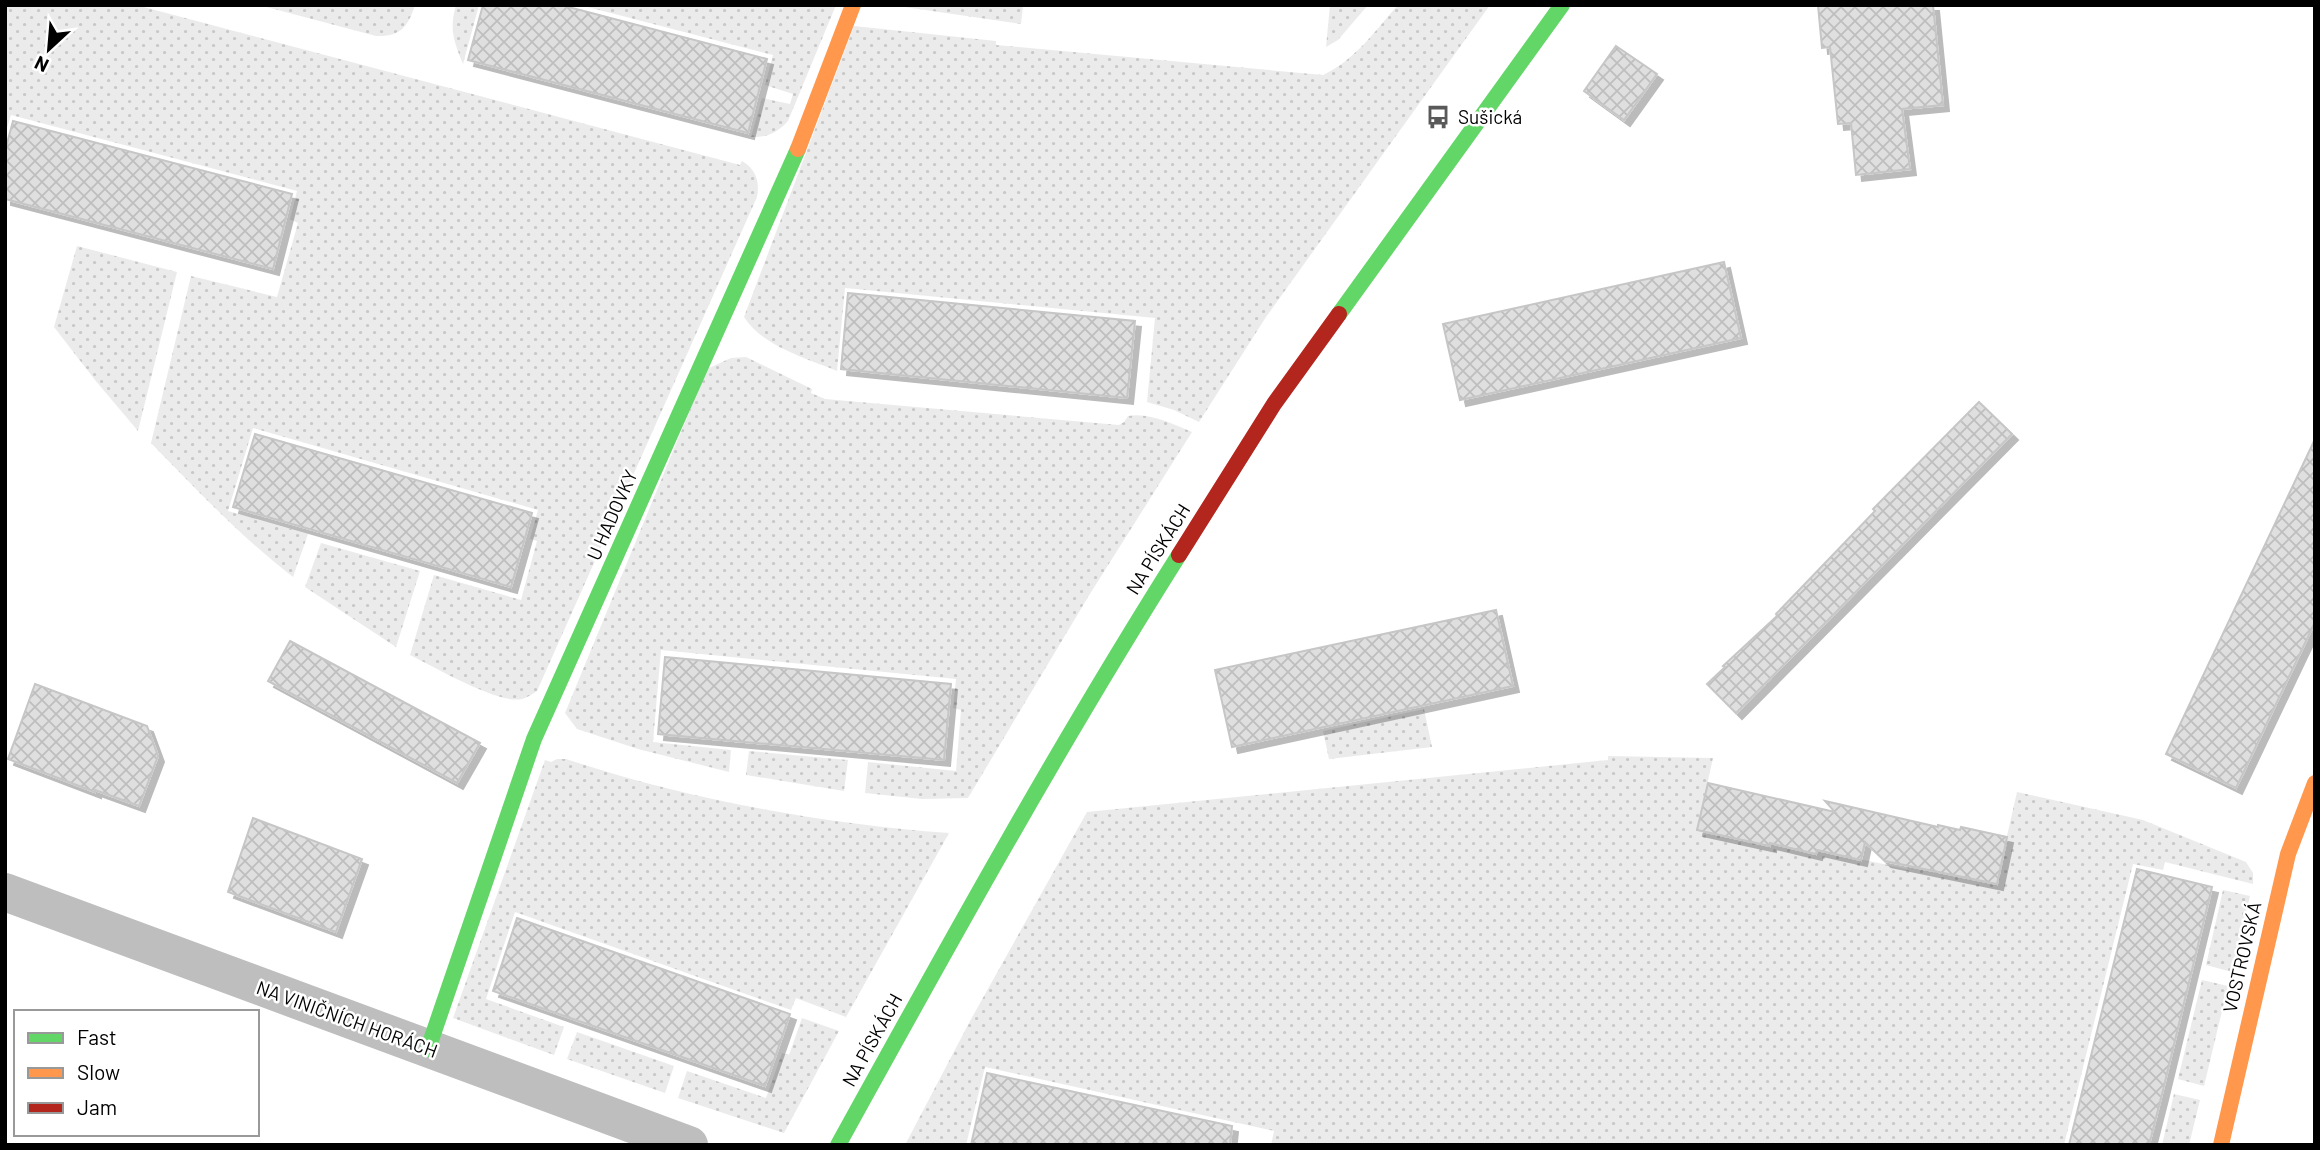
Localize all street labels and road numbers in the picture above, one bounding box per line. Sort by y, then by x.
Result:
street label: U HADOVKY [581,466,642,564]
street label: NA PÍSKÁCH [1121,499,1195,598]
street label: VOSTROVSKÁ [2218,899,2265,1015]
street label: NA VINIČNÍCH HORÁCH [254,975,441,1062]
street label: NA PÍSKÁCH [837,989,907,1090]

